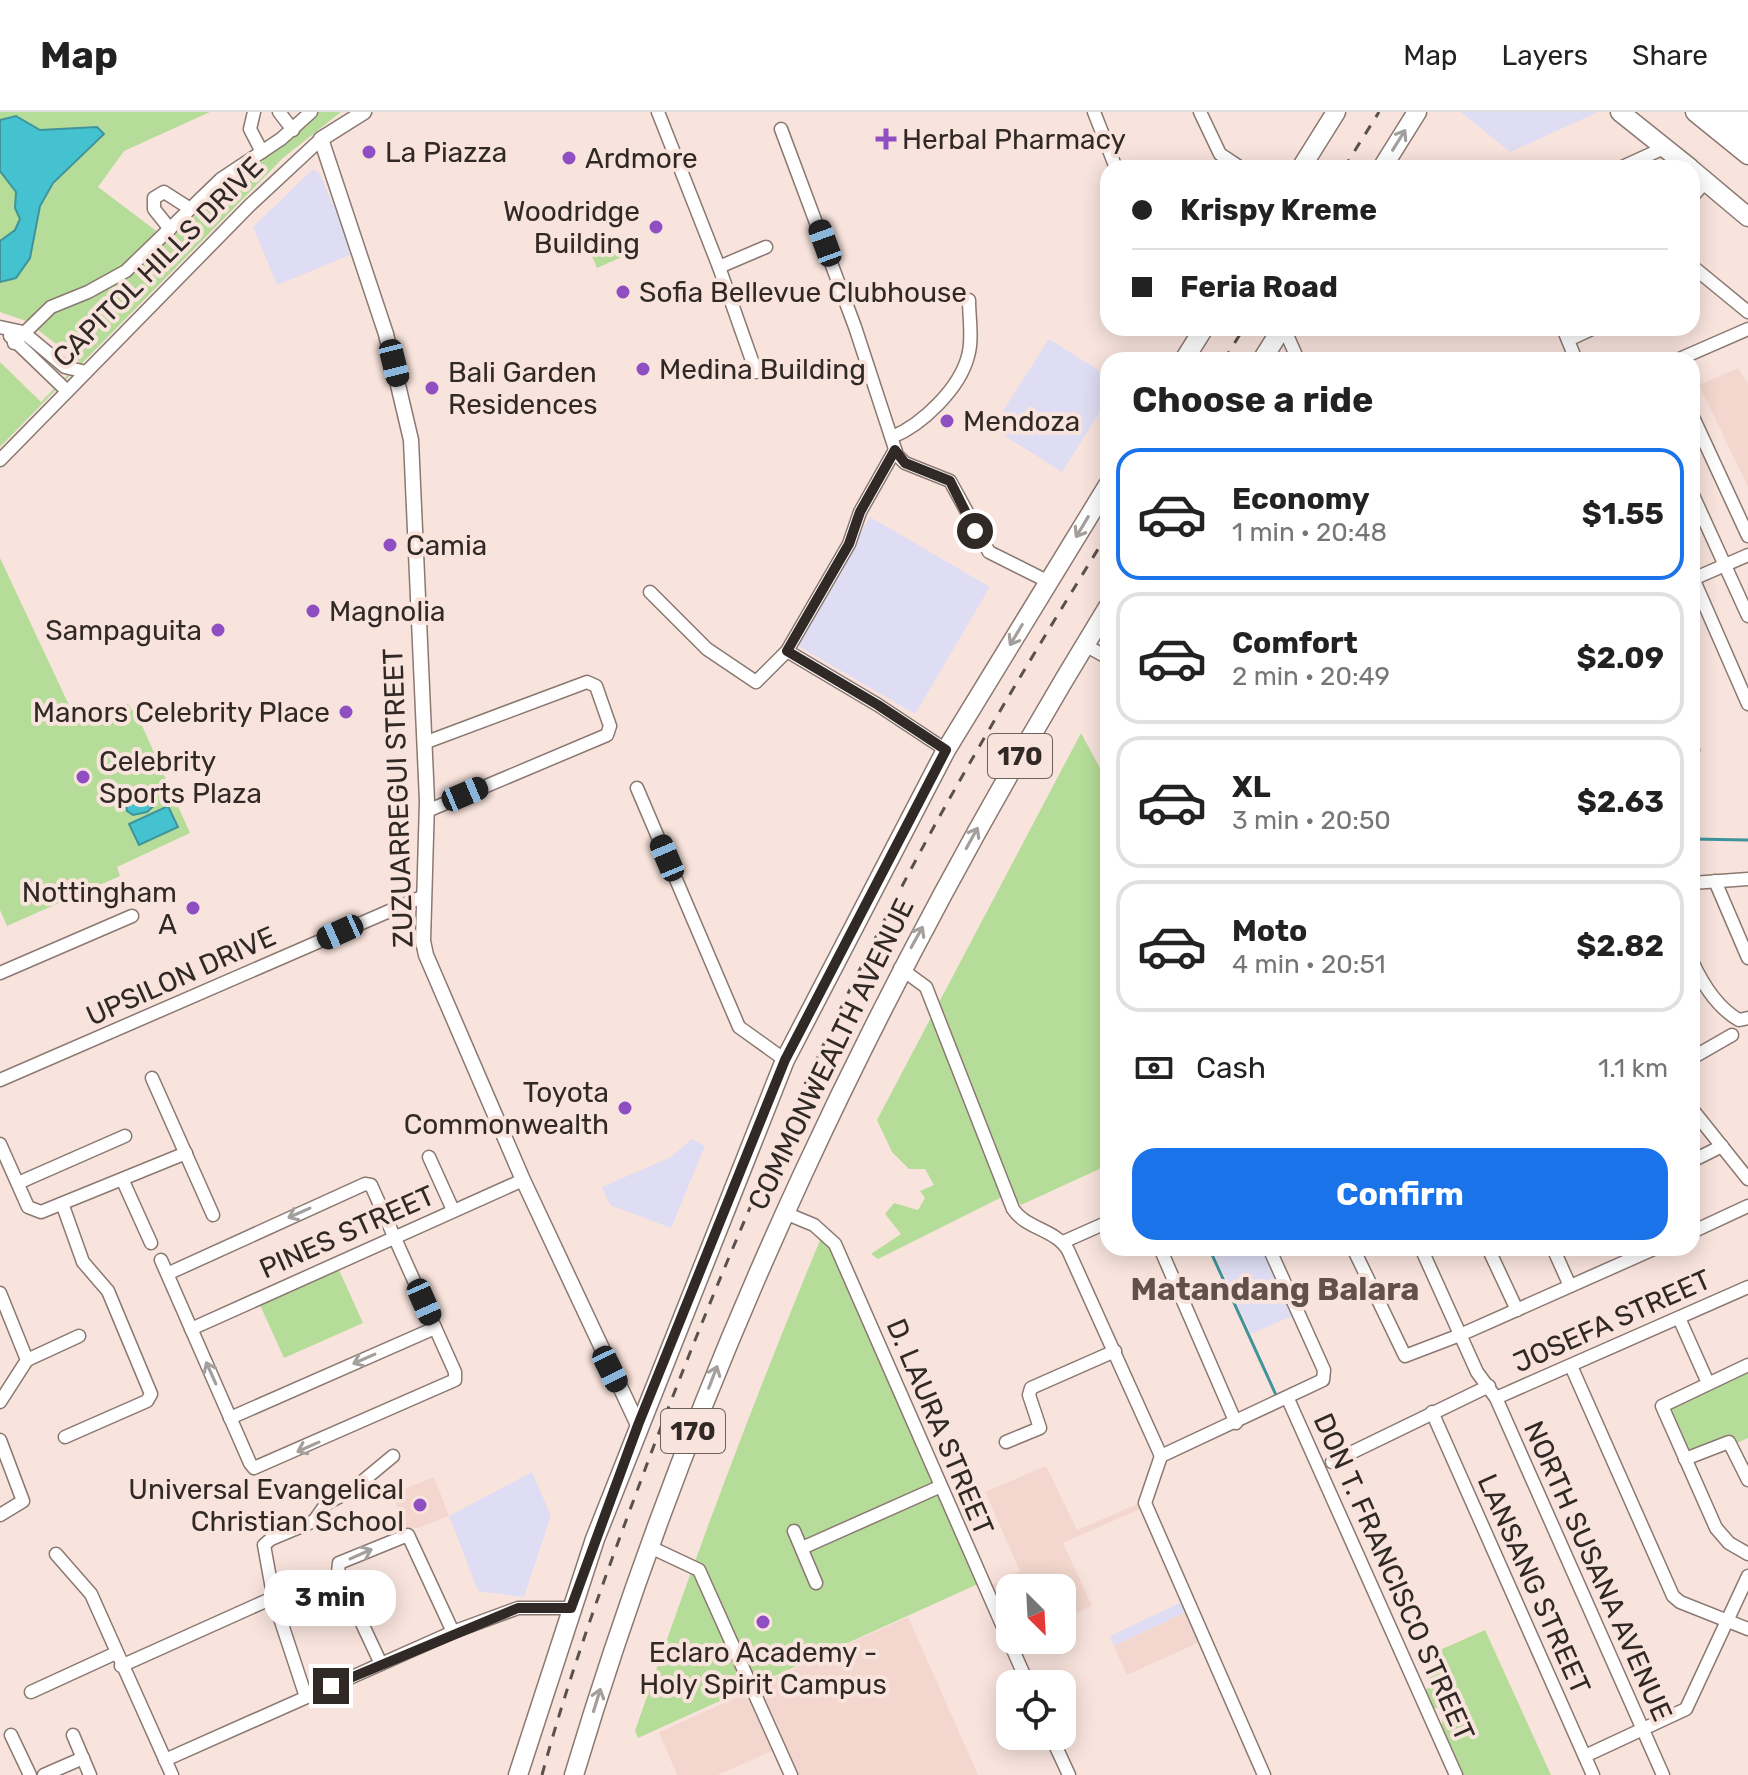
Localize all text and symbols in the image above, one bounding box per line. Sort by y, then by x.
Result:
text: Map [40,32,118,78]
text: Map [1403,39,1458,72]
text: Layers [1502,39,1588,72]
text: Share [1632,39,1708,72]
place label: Herbal Pharmacy [902,123,1126,156]
one-way arrow [1392,129,1408,152]
marker: Herbal Pharmacy [877,130,895,148]
place label: La Piazza [385,136,507,169]
place label: Ardmore [585,142,698,175]
marker: La Piazza [360,143,378,161]
marker: Ardmore [560,149,578,167]
street label: CAPITOL HILLS DRIVE [46,150,270,374]
text: Krispy Kreme [1180,192,1377,228]
place label: Woodridge Building [503,195,640,260]
car [806,216,844,270]
marker: Woodridge Building [647,218,665,236]
text: Feria Road [1180,269,1338,305]
place label: Sofia Bellevue Clubhouse [639,276,967,309]
marker: Sofia Bellevue Clubhouse [614,283,632,301]
car [377,337,411,389]
place label: Medina Building [659,353,866,386]
place label: Bali Garden Residences [448,356,598,421]
marker: Medina Building [634,360,652,378]
text: Choose a ride [1132,378,1373,421]
marker: Bali Garden Residences [423,379,441,397]
place label: Mendoza [963,405,1080,438]
marker: Mendoza [938,412,956,430]
icon: car [1136,478,1208,550]
text: Economy [1232,481,1370,517]
text: $1.55 [1582,496,1664,532]
route start [957,513,993,549]
one-way arrow [1074,515,1090,538]
text: 1 min · 20:48 [1232,517,1387,548]
place label: Camia [406,529,487,562]
marker: Camia [381,536,399,554]
place label: Magnolia [329,595,445,628]
marker: Magnolia [304,602,322,620]
place label: Sampaguita [45,614,202,647]
marker: Sampaguita [209,621,227,639]
icon: car [1136,622,1208,694]
one-way arrow [1008,623,1024,646]
text: Comfort [1232,625,1358,661]
text: $2.09 [1577,640,1664,676]
street label: ZUZUARREGUI STREET [376,648,420,948]
text: 2 min · 20:49 [1232,661,1390,692]
place label: Manors Celebrity Place [33,696,330,729]
marker: Manors Celebrity Place [337,703,355,721]
road number: 170 [988,734,1052,778]
place label: Celebrity Sports Plaza [99,745,262,810]
icon: car [1136,766,1208,838]
marker: Celebrity Sports Plaza [74,768,92,786]
text: XL [1232,769,1271,805]
car [438,774,492,814]
text: $2.63 [1577,784,1664,820]
text: 3 min · 20:50 [1232,805,1391,836]
one-way arrow [964,827,980,850]
car [647,831,687,885]
place label: Nottingham A [22,876,177,941]
street label: COMMONWEALTH AVENUE [741,893,921,1215]
marker: Nottingham A [184,899,202,917]
icon: car [1136,910,1208,982]
car [313,911,367,953]
text: Moto [1232,913,1307,949]
street label: UPSILON DRIVE [81,919,281,1033]
one-way arrow [909,926,925,949]
text: $2.82 [1576,928,1664,964]
text: 4 min · 20:51 [1232,949,1386,980]
icon: cash [1132,1046,1176,1090]
text: Cash [1196,1050,1266,1086]
text: 1.1 km [1598,1053,1668,1084]
place label: Toyota Commonwealth [404,1076,609,1141]
marker: Toyota Commonwealth [616,1099,634,1117]
button: Confirm [1132,1148,1668,1240]
street label: PINES STREET [254,1179,440,1285]
one-way arrow [287,1207,312,1222]
street label: JOSEFA STREET [1508,1263,1716,1379]
district label: Matandang Balara [1131,1270,1419,1308]
car [403,1275,445,1329]
street label: D. LAURA STREET [880,1314,1000,1540]
car [589,1342,631,1396]
one-way arrow [352,1352,376,1367]
one-way arrow [202,1361,217,1386]
one-way arrow [707,1365,722,1390]
street label: DON T. FRANCISCO STREET [1307,1408,1481,1746]
road number: 170 [661,1409,725,1453]
street label: NORTH SUSANA AVENUE [1517,1416,1679,1726]
one-way arrow [296,1440,320,1455]
street label: LANSANG STREET [1471,1469,1597,1699]
place label: Universal Evangelical Christian School [128,1473,404,1538]
marker: Universal Evangelical Christian School [411,1496,429,1514]
one-way arrow [348,1546,372,1561]
callout: 3 min [265,1570,397,1626]
north arrow [996,1574,1076,1654]
map controls [996,1574,1076,1750]
text: 3 min [295,1582,365,1613]
marker: Eclaro Academy - Holy Spirit Campus [754,1613,772,1631]
place label: Eclaro Academy - Holy Spirit Campus [639,1636,887,1701]
route end [313,1668,349,1704]
button: locate [996,1670,1076,1750]
one-way arrow [590,1688,605,1714]

